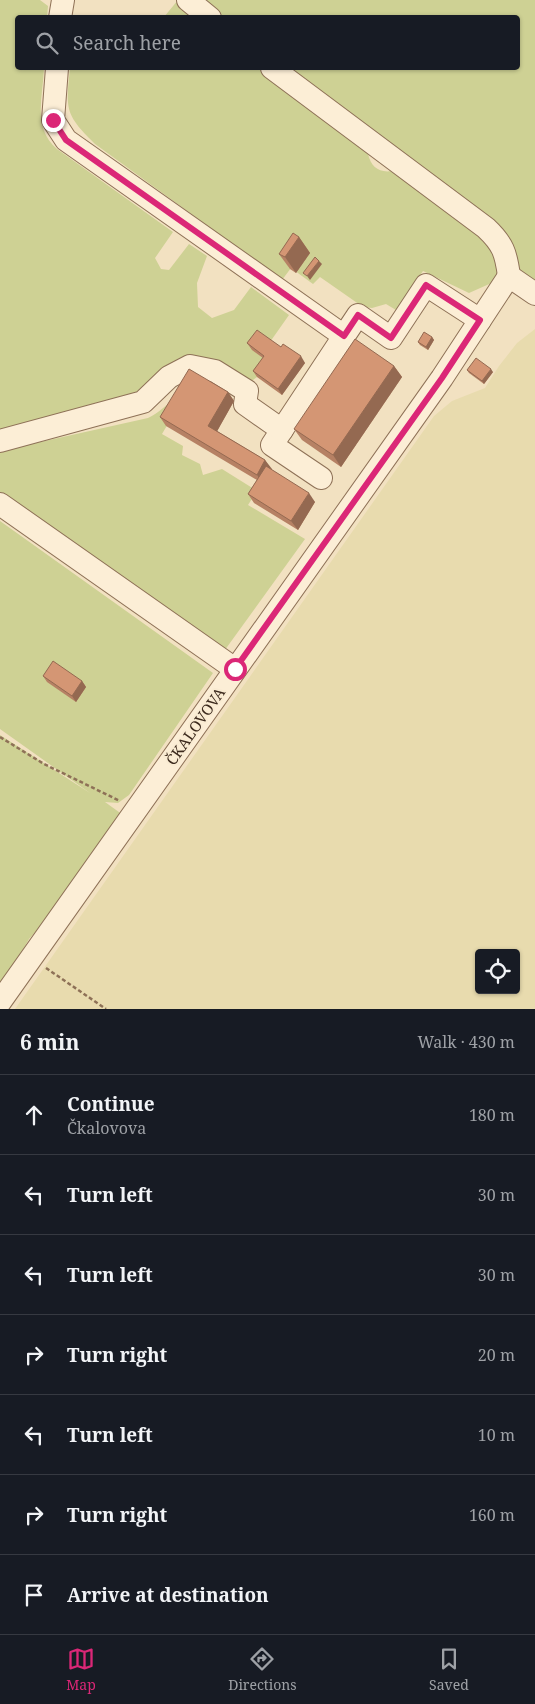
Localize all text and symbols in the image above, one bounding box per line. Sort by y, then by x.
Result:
search box [15,15,520,70]
icon: search [33,29,61,57]
text: Search here [73,30,181,56]
route end [42,109,65,132]
route start [224,658,247,681]
street label: ČKALOVOVA [161,683,229,769]
map controls [475,949,520,994]
button: locate [475,949,520,994]
text: 6 min [20,1028,79,1056]
text: Walk · 430 m [418,1031,515,1053]
text: Continue [67,1091,155,1117]
icon: ahead [20,1101,48,1129]
text: 180 m [469,1104,515,1126]
text: Čkalovova [67,1117,146,1139]
icon: left [20,1181,48,1209]
text: Turn left [67,1182,153,1208]
text: 30 m [478,1184,515,1206]
icon: left [20,1261,48,1289]
text: Turn left [67,1262,153,1288]
text: 30 m [478,1264,515,1286]
icon: right [20,1341,48,1369]
text: Turn right [67,1342,167,1368]
text: 20 m [478,1344,515,1366]
icon: left [20,1421,48,1449]
text: Turn left [67,1422,153,1448]
text: 10 m [478,1424,515,1446]
icon: right [20,1501,48,1529]
text: Turn right [67,1502,167,1528]
text: 160 m [469,1504,515,1526]
icon: arrive [20,1581,48,1609]
text: Arrive at destination [67,1582,269,1608]
tab: Map [66,1645,96,1694]
tab: Directions [228,1645,297,1694]
tab: Saved [429,1645,469,1694]

